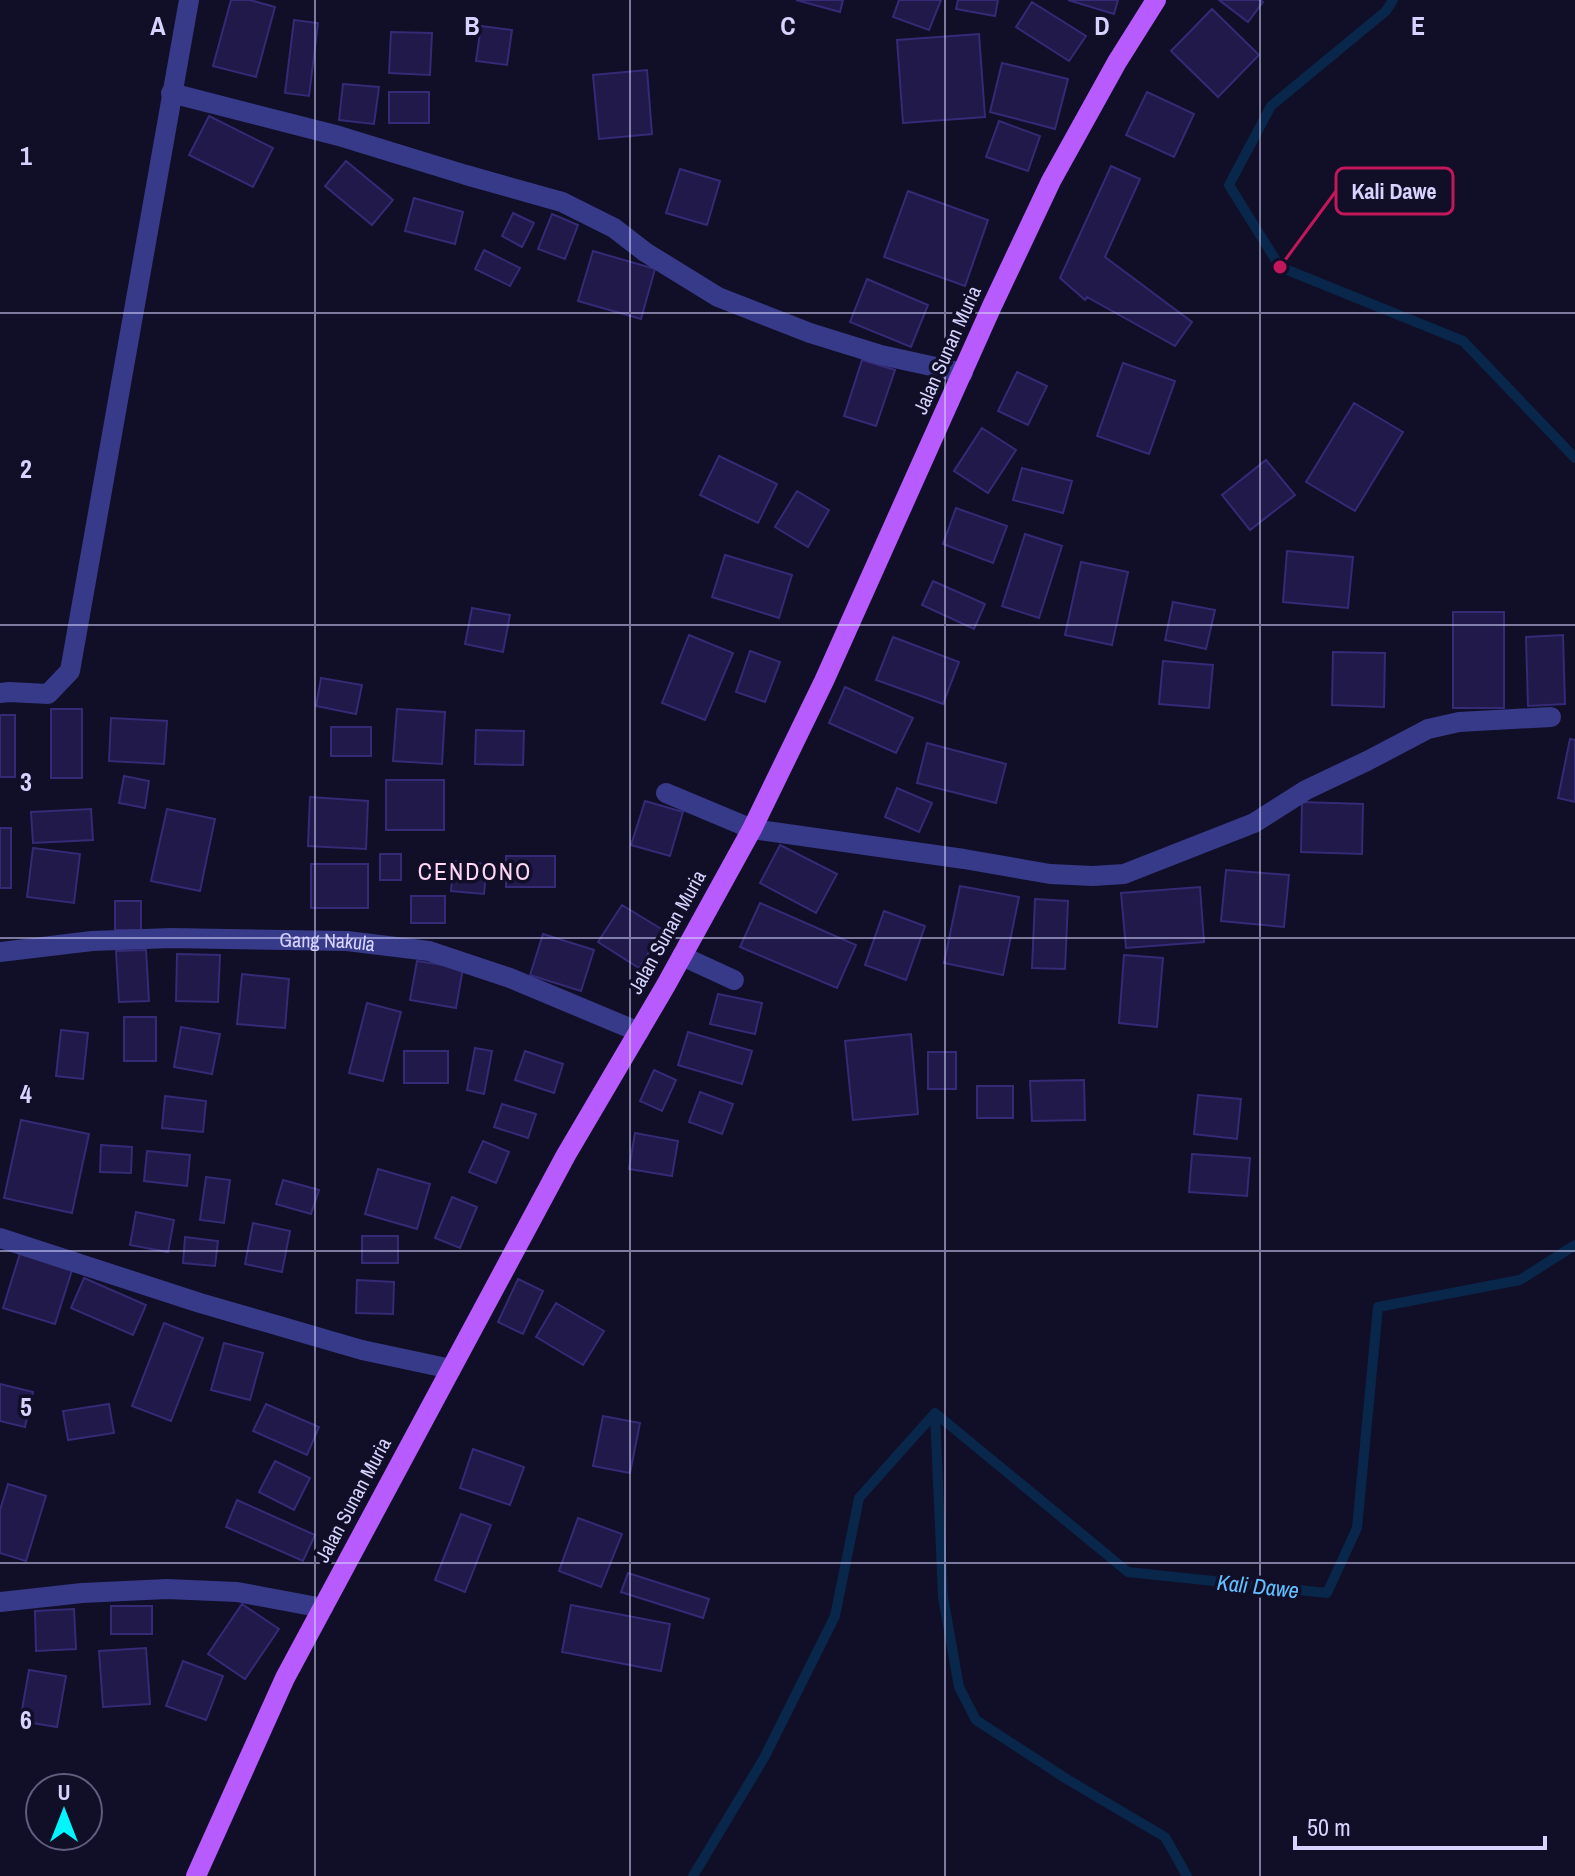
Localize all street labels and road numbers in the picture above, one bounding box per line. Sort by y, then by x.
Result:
street label: Jalan Sunan Muria [906,281,987,418]
street label: Jalan Sunan Muria [621,865,712,999]
street label: Gang Nakula [279,926,377,957]
street label: Jalan Sunan Muria [308,1433,397,1567]

